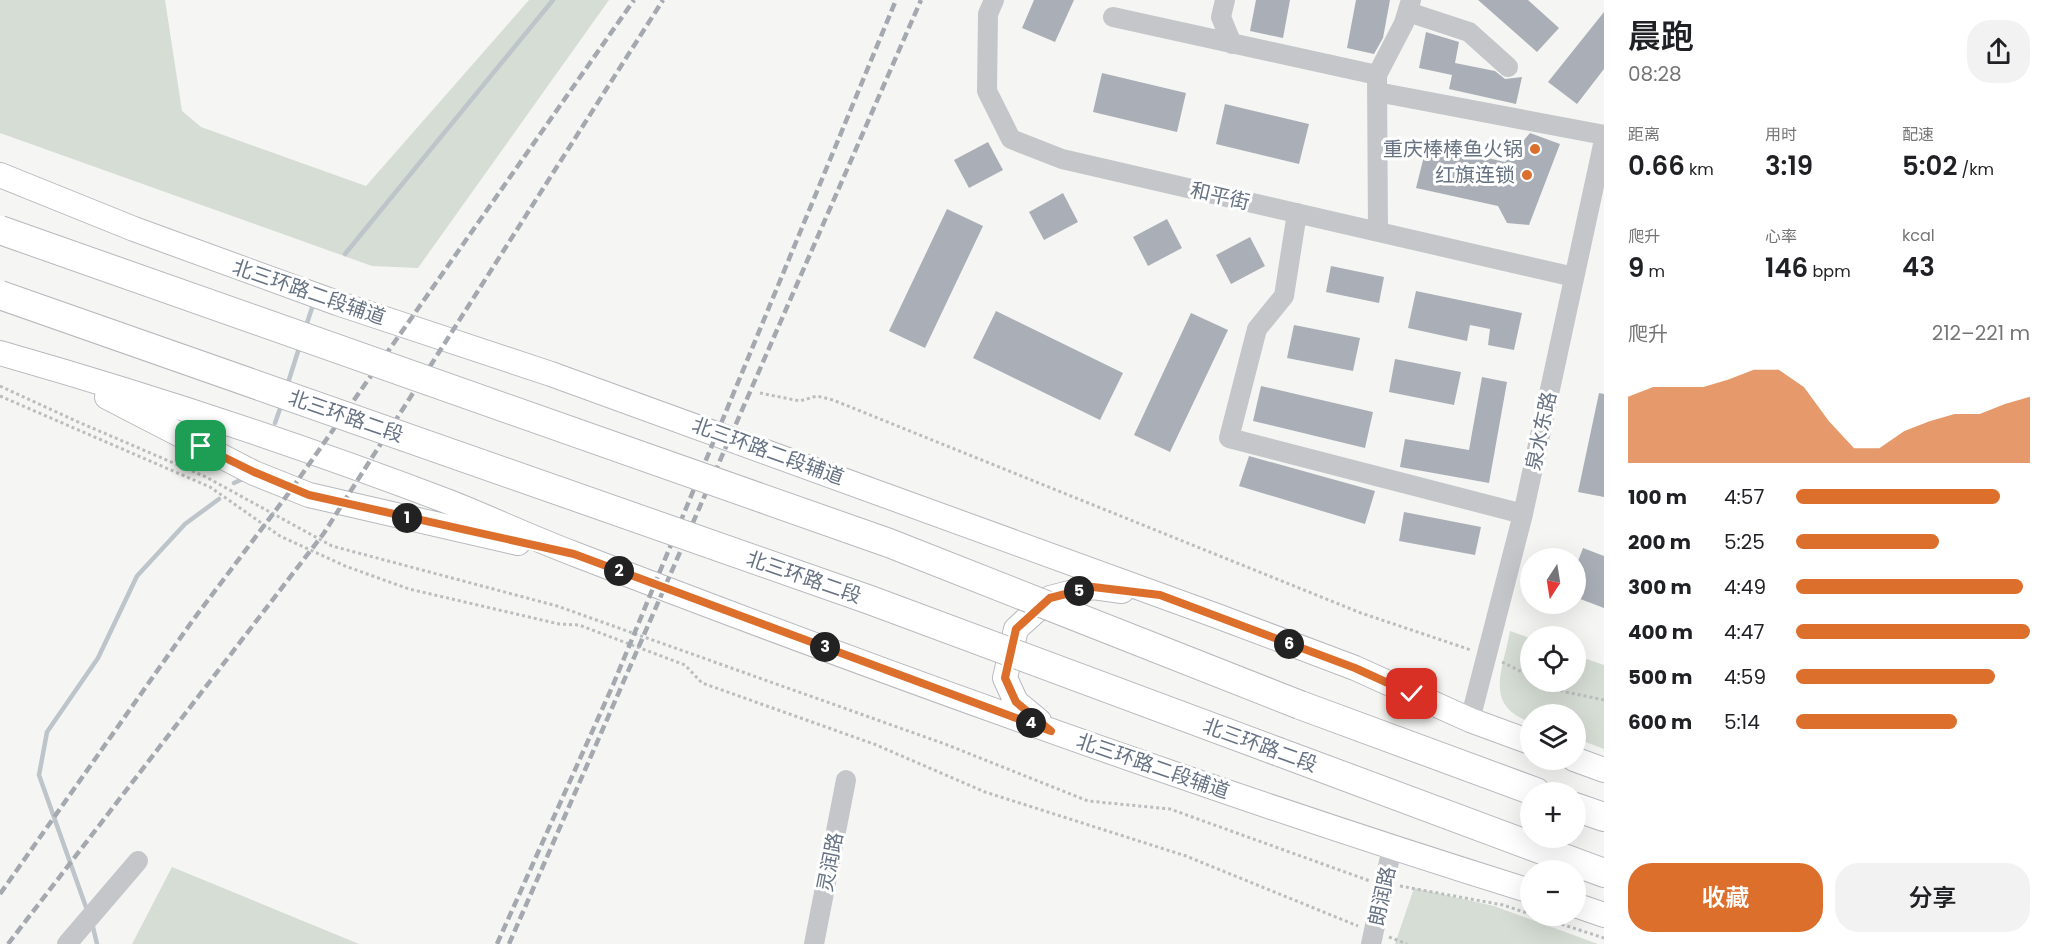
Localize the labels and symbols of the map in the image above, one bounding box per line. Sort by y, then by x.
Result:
place label: 重庆棒棒鱼火锅 [1383,135,1523,163]
marker: 重庆棒棒鱼火锅 [1528,142,1542,156]
place label: 红旗连锁 [1435,161,1515,189]
marker: 红旗连锁 [1520,168,1534,182]
street label: 和平街 [1188,176,1252,216]
street label: 北三环路二段辅道 [229,253,389,331]
street label: 北三环路二段 [285,383,407,449]
street label: 泉水东路 [1519,389,1563,473]
street label: 北三环路二段辅道 [688,410,848,492]
pin [175,420,226,471]
pin: 1 [392,503,422,533]
street label: 北三环路二段 [743,544,865,610]
north arrow [1520,548,1586,614]
pin: 2 [604,556,634,586]
pin: 5 [1064,576,1094,606]
pin: 6 [1274,629,1304,659]
pin: 3 [810,632,840,662]
pin [1386,668,1437,719]
pin: 4 [1016,708,1046,738]
street label: 北三环路二段 [1199,711,1321,779]
street label: 北三环路二段辅道 [1073,727,1233,805]
street label: 灵润路 [811,830,849,894]
street label: 朗润路 [1362,864,1402,928]

